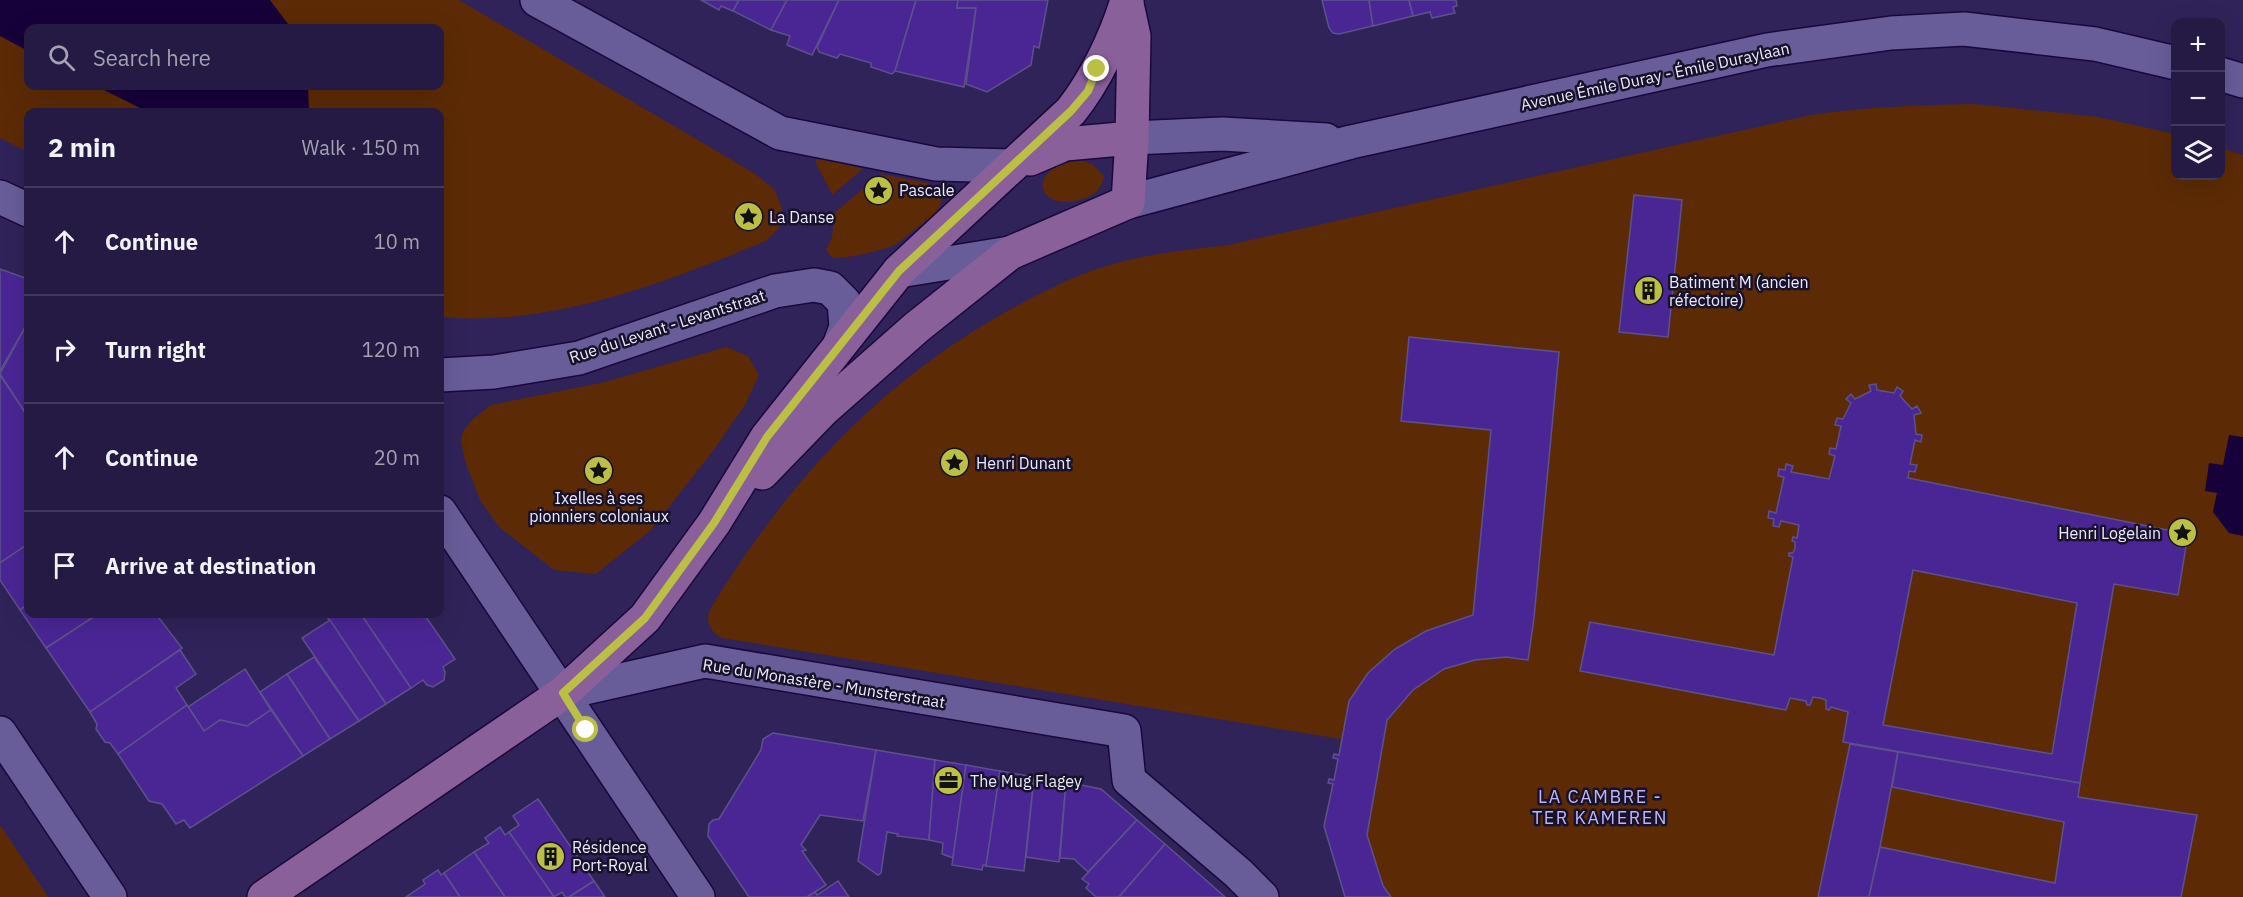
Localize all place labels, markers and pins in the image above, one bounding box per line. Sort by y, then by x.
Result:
place icon: Pascale [862,174,894,206]
place label: Pascale [899,180,955,200]
place icon: La Danse [732,201,764,233]
place label: La Danse [769,207,834,227]
place label: Batiment M (ancien réfectoire) [1669,272,1809,310]
building icon: Batiment M (ancien réfectoire) [1632,275,1664,307]
place icon: Henri Dunant [939,447,971,479]
place label: Henri Dunant [976,453,1071,473]
place icon: Ixelles à ses pionniers coloniaux [583,454,615,486]
place label: Ixelles à ses pionniers coloniaux [529,488,669,526]
place icon: Henri Logelain [2166,517,2198,549]
place label: Henri Logelain [2058,523,2161,543]
office icon: The Mug Flagey [933,765,965,797]
place label: The Mug Flagey [970,771,1082,791]
place label: Résidence Port-Royal [572,837,648,875]
building icon: Résidence Port-Royal [535,840,567,872]

